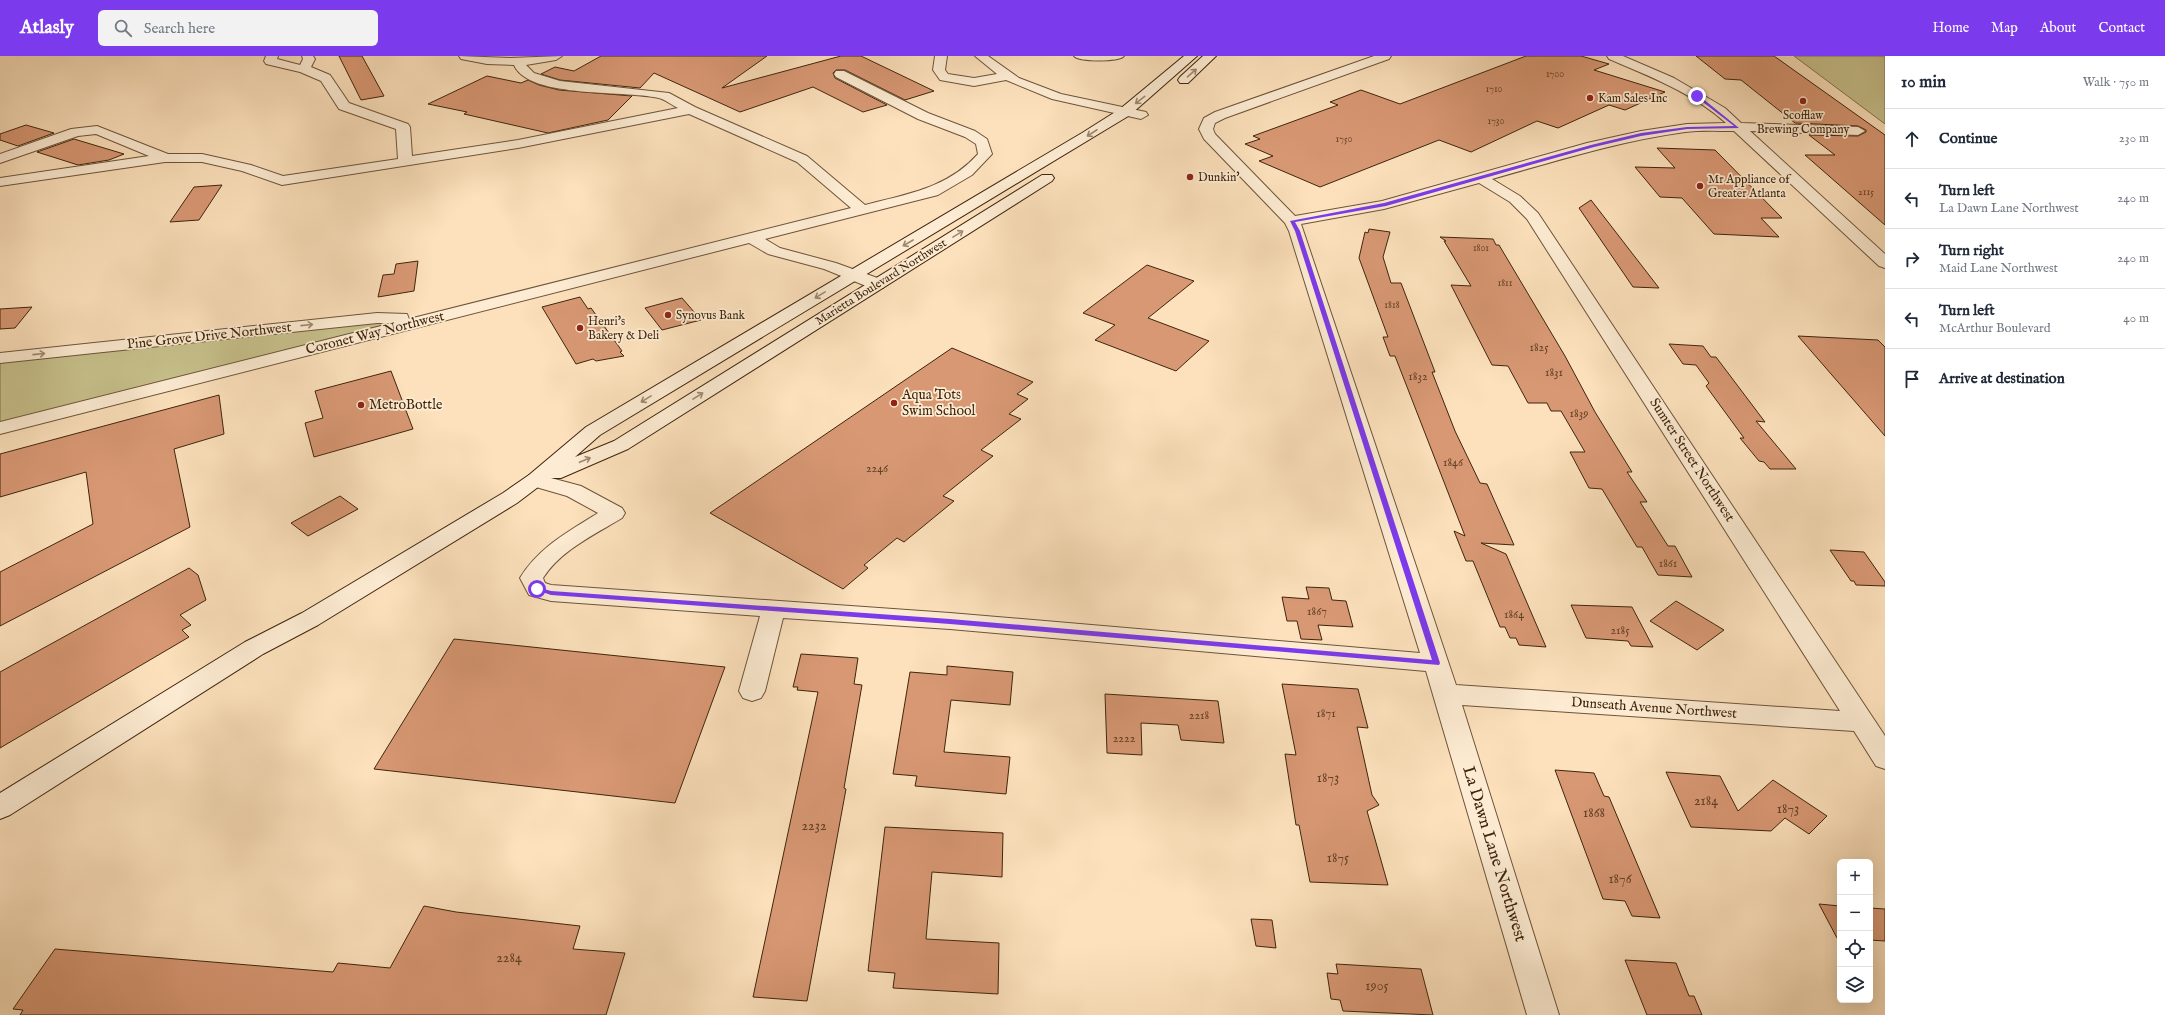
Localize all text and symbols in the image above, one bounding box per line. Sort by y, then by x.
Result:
search box [98,10,378,46]
text: Atlasly [20,16,74,40]
icon: search [112,17,134,39]
text: Search here [144,19,215,38]
text: Home [1933,19,1969,37]
text: Map [1991,19,2018,37]
text: About [2040,19,2076,37]
text: Contact [2098,19,2145,37]
house number: 1700 [1546,68,1564,81]
one-way arrow [1186,69,1197,78]
text: 10 min [1901,72,1946,93]
text: Walk · 750 m [2083,74,2149,91]
house number: 1710 [1486,83,1503,96]
route end [1688,87,1706,105]
place label: Kam Sales Inc [1598,91,1667,106]
marker: Kam Sales Inc [1585,93,1595,103]
one-way arrow [1134,95,1145,104]
marker: Scofflaw Brewing Company [1798,96,1808,106]
place label: Scofflaw Brewing Company [1757,108,1849,138]
house number: 1730 [1487,115,1505,128]
icon: ahead [1901,128,1923,150]
one-way arrow [1087,129,1098,137]
text: Continue [1939,129,1997,148]
text: 230 m [2119,130,2149,147]
house number: 1750 [1336,133,1353,146]
place label: Dunkin' [1198,170,1240,185]
marker: Dunkin' [1185,172,1195,182]
place label: Mr Appliance of Greater Atlanta [1708,172,1792,201]
marker: Mr Appliance of Greater Atlanta [1695,181,1705,191]
text: Turn left [1939,181,1995,200]
house number: 2115 [1858,186,1874,199]
icon: left [1901,188,1923,210]
text: 240 m [2117,190,2149,207]
text: La Dawn Lane Northwest [1939,200,2079,217]
one-way arrow [952,229,964,237]
street label: Marietta Boulevard Northwest [813,235,949,329]
one-way arrow [902,239,914,247]
text: Turn right [1939,241,2004,260]
house number: 1801 [1473,242,1489,255]
icon: right [1901,248,1923,270]
text: 240 m [2117,250,2149,267]
text: Maid Lane Northwest [1939,260,2058,277]
house number: 1811 [1497,277,1513,290]
one-way arrow [814,292,826,300]
house number: 1818 [1384,299,1400,312]
text: Turn left [1939,301,1995,320]
street label: Coronet Way Northwest [304,307,446,359]
place label: Synovus Bank [676,308,746,323]
icon: left [1901,308,1923,330]
marker: Synovus Bank [663,310,673,320]
text: 40 m [2123,310,2149,327]
place label: Henri's Bakery & Deli [588,314,659,343]
street label: Pine Grove Drive Northwest [126,318,292,354]
text: McArthur Boulevard [1939,320,2051,337]
one-way arrow [300,321,313,329]
marker: Henri's Bakery & Deli [575,323,585,333]
house number: 1825 [1529,340,1549,355]
one-way arrow [32,350,45,357]
house number: 1831 [1545,365,1563,380]
icon: arrive [1901,368,1923,390]
house number: 1832 [1408,369,1428,384]
text: Arrive at destination [1939,369,2065,388]
place label: Aqua Tots Swim School [901,386,975,420]
one-way arrow [692,392,703,400]
one-way arrow [640,395,652,403]
street label: Sumter Street Northwest [1645,395,1739,526]
place label: MetroBottle [369,396,443,414]
marker: Aqua Tots Swim School [889,398,899,408]
marker: MetroBottle [356,400,366,410]
house number: 1839 [1570,406,1588,421]
one-way arrow [578,455,590,463]
house number: 1846 [1443,455,1464,470]
house number: 2246 [866,461,889,476]
house number: 1861 [1659,556,1677,571]
route start [528,580,546,598]
house number: 1867 [1307,604,1327,619]
house number: 1864 [1504,607,1524,622]
house number: 2185 [1610,623,1630,638]
street label: Dunseath Avenue Northwest [1570,693,1738,723]
house number: 1871 [1316,706,1336,721]
house number: 2218 [1189,708,1210,723]
house number: 2222 [1113,731,1136,746]
street label: La Dawn Lane Northwest [1457,764,1531,945]
house number: 1873 [1317,769,1339,787]
house number: 2184 [1694,792,1718,810]
house number: 1873 [1777,800,1799,818]
house number: 1868 [1583,804,1605,822]
house number: 2232 [802,817,827,835]
house number: 1875 [1327,849,1349,867]
map controls [1837,859,1873,1003]
button: + [1837,859,1873,895]
house number: 1876 [1608,870,1633,888]
button: − [1837,895,1873,931]
button: locate [1837,931,1873,967]
house number: 2284 [496,949,522,967]
button: layers [1837,967,1873,1003]
house number: 1905 [1365,977,1389,995]

